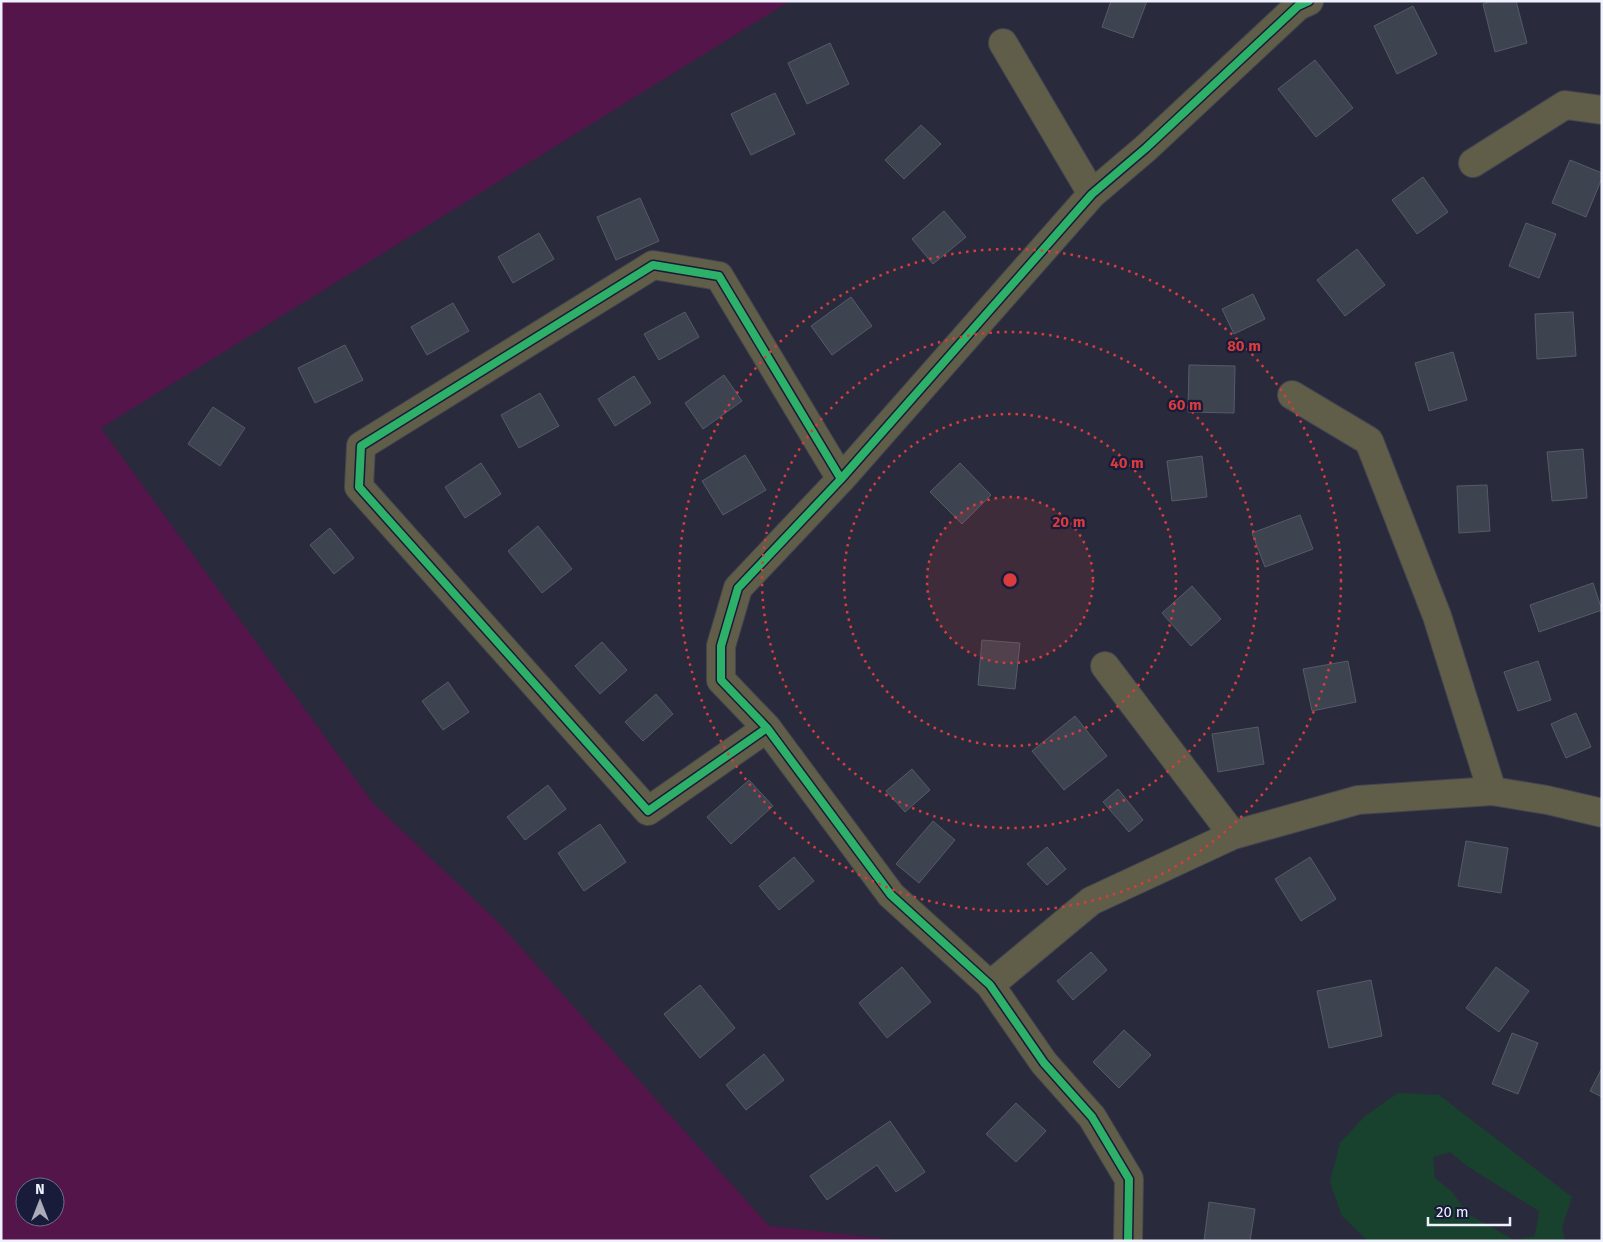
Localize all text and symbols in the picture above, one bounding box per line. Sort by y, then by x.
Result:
text: 80 m [1227,337,1261,355]
text: 60 m [1168,396,1202,414]
text: 40 m [1110,454,1144,472]
text: 20 m [1053,513,1085,531]
centre of rings [1001,571,1019,589]
north arrow [15,1177,65,1227]
text: N [35,1181,45,1198]
scale bar [1428,1194,1510,1226]
text: 20 m [1436,1203,1469,1221]

